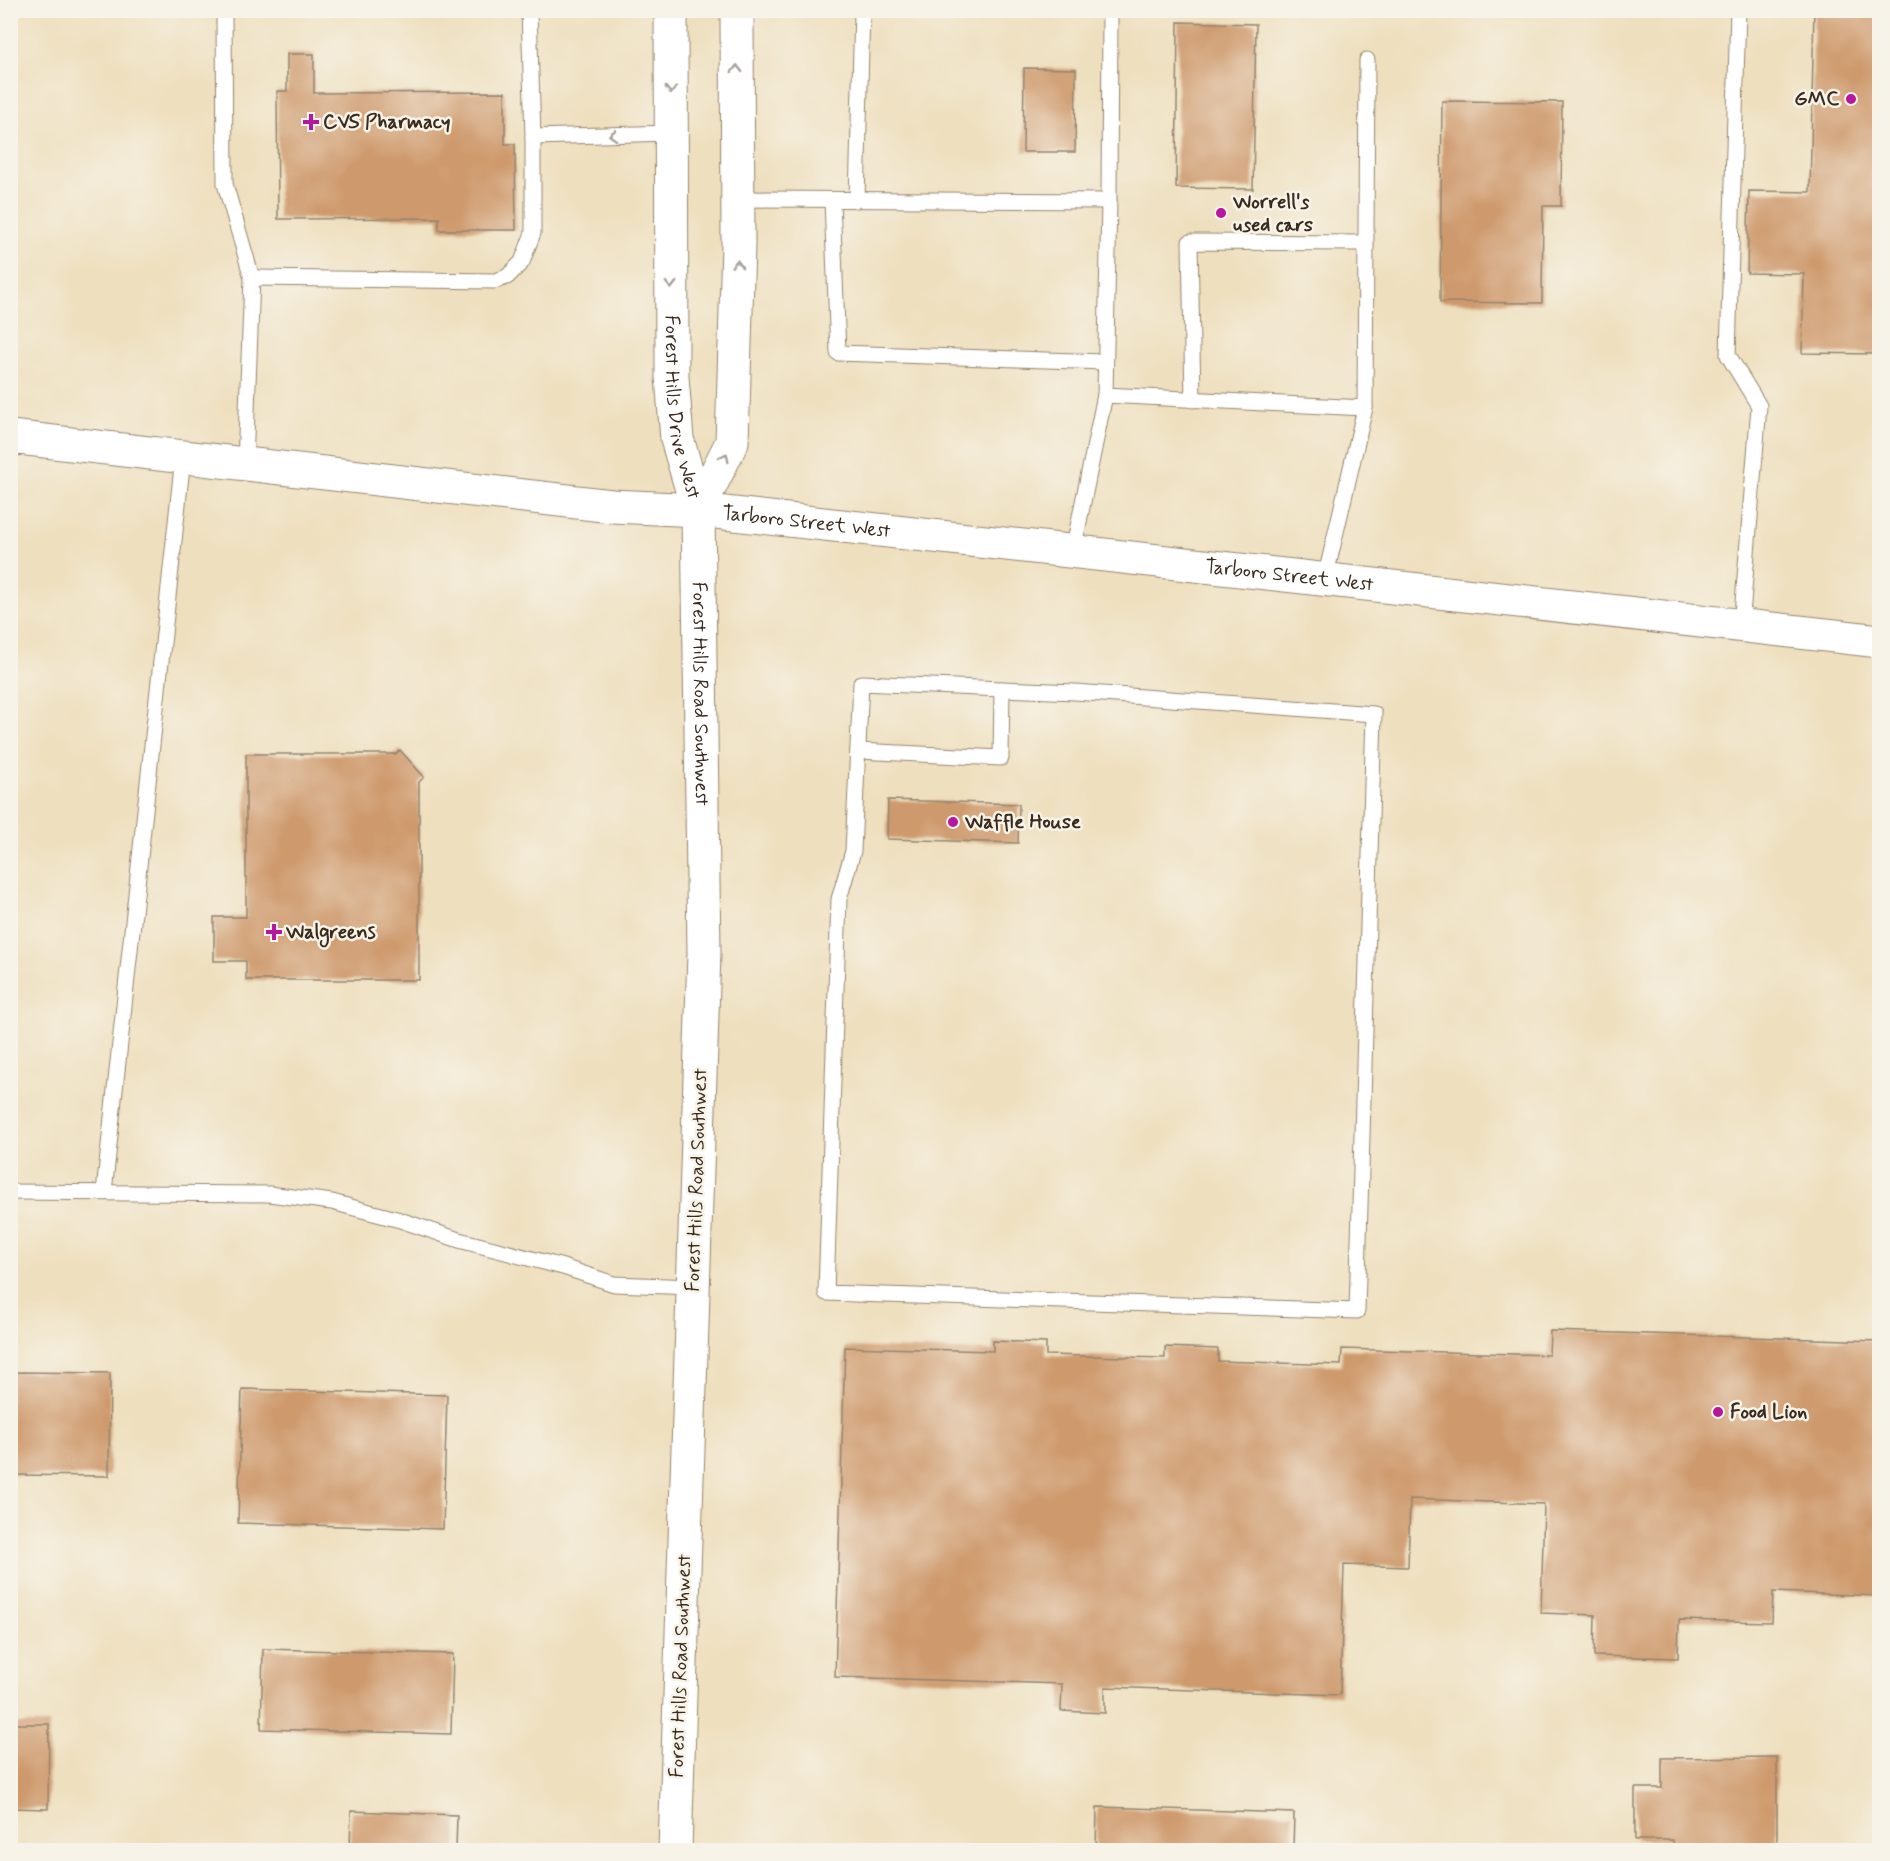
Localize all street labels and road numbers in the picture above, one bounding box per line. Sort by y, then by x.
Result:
street label: Forest Hills Drive West [658,315,708,502]
street label: Tarboro Street West [721,499,892,545]
street label: Tarboro Street West [1204,553,1375,598]
street label: Forest Hills Road Southwest [685,582,716,806]
street label: Forest Hills Road Southwest [680,1067,714,1292]
street label: Forest Hills Road Southwest [664,1553,698,1778]

